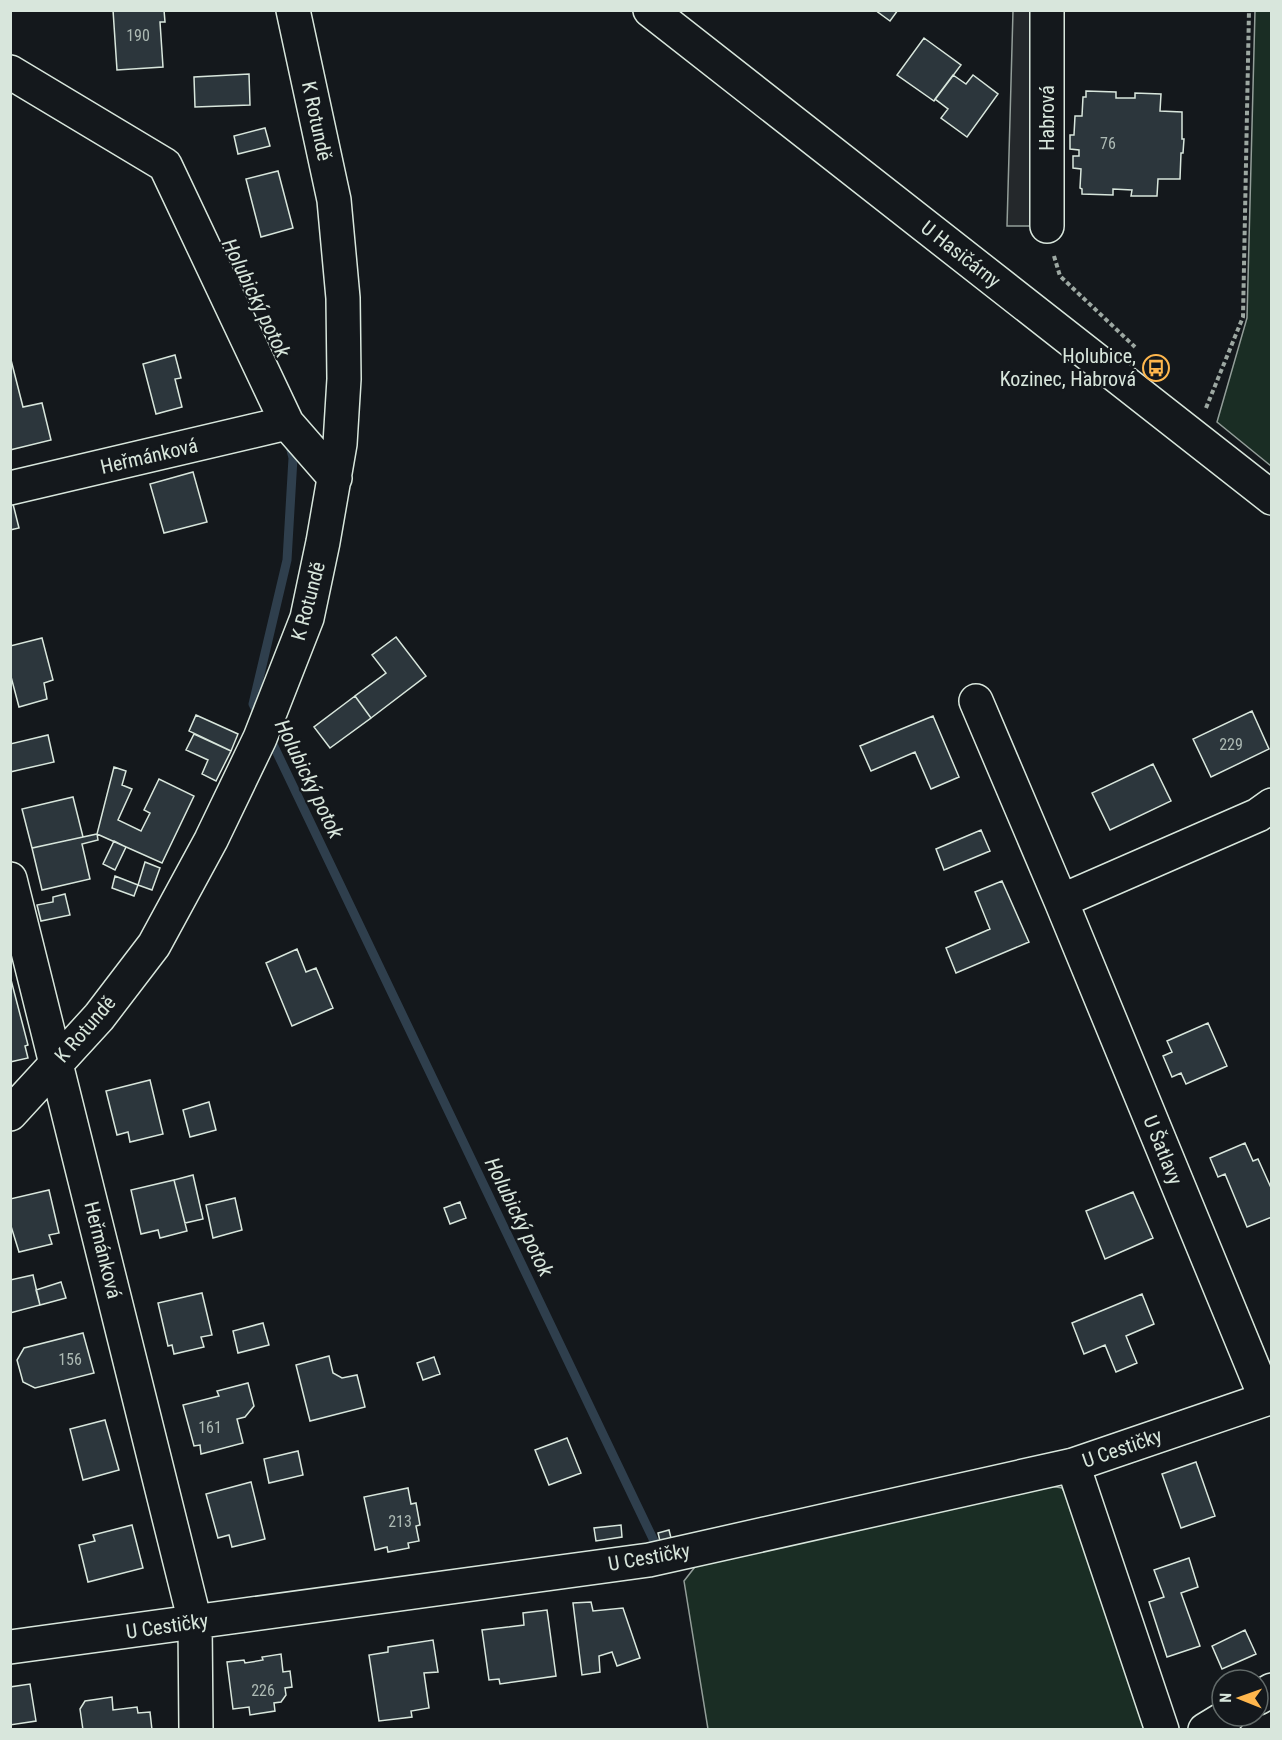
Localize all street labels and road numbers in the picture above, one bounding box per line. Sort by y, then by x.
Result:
street label: K Rotundě [297,79,337,163]
street label: Habrová [1035,85,1059,151]
street label: U Hasičárny [916,215,1006,293]
street label: Heřmánková [98,433,200,479]
street label: K Rotundě [286,559,330,643]
street label: K Rotundě [49,991,121,1067]
street label: U Šatlavy [1138,1112,1188,1188]
street label: Heřmánková [79,1199,127,1301]
street label: U Cestičky [1079,1423,1165,1473]
street label: U Cestičky [606,1538,692,1576]
street label: U Cestičky [124,1608,210,1644]

